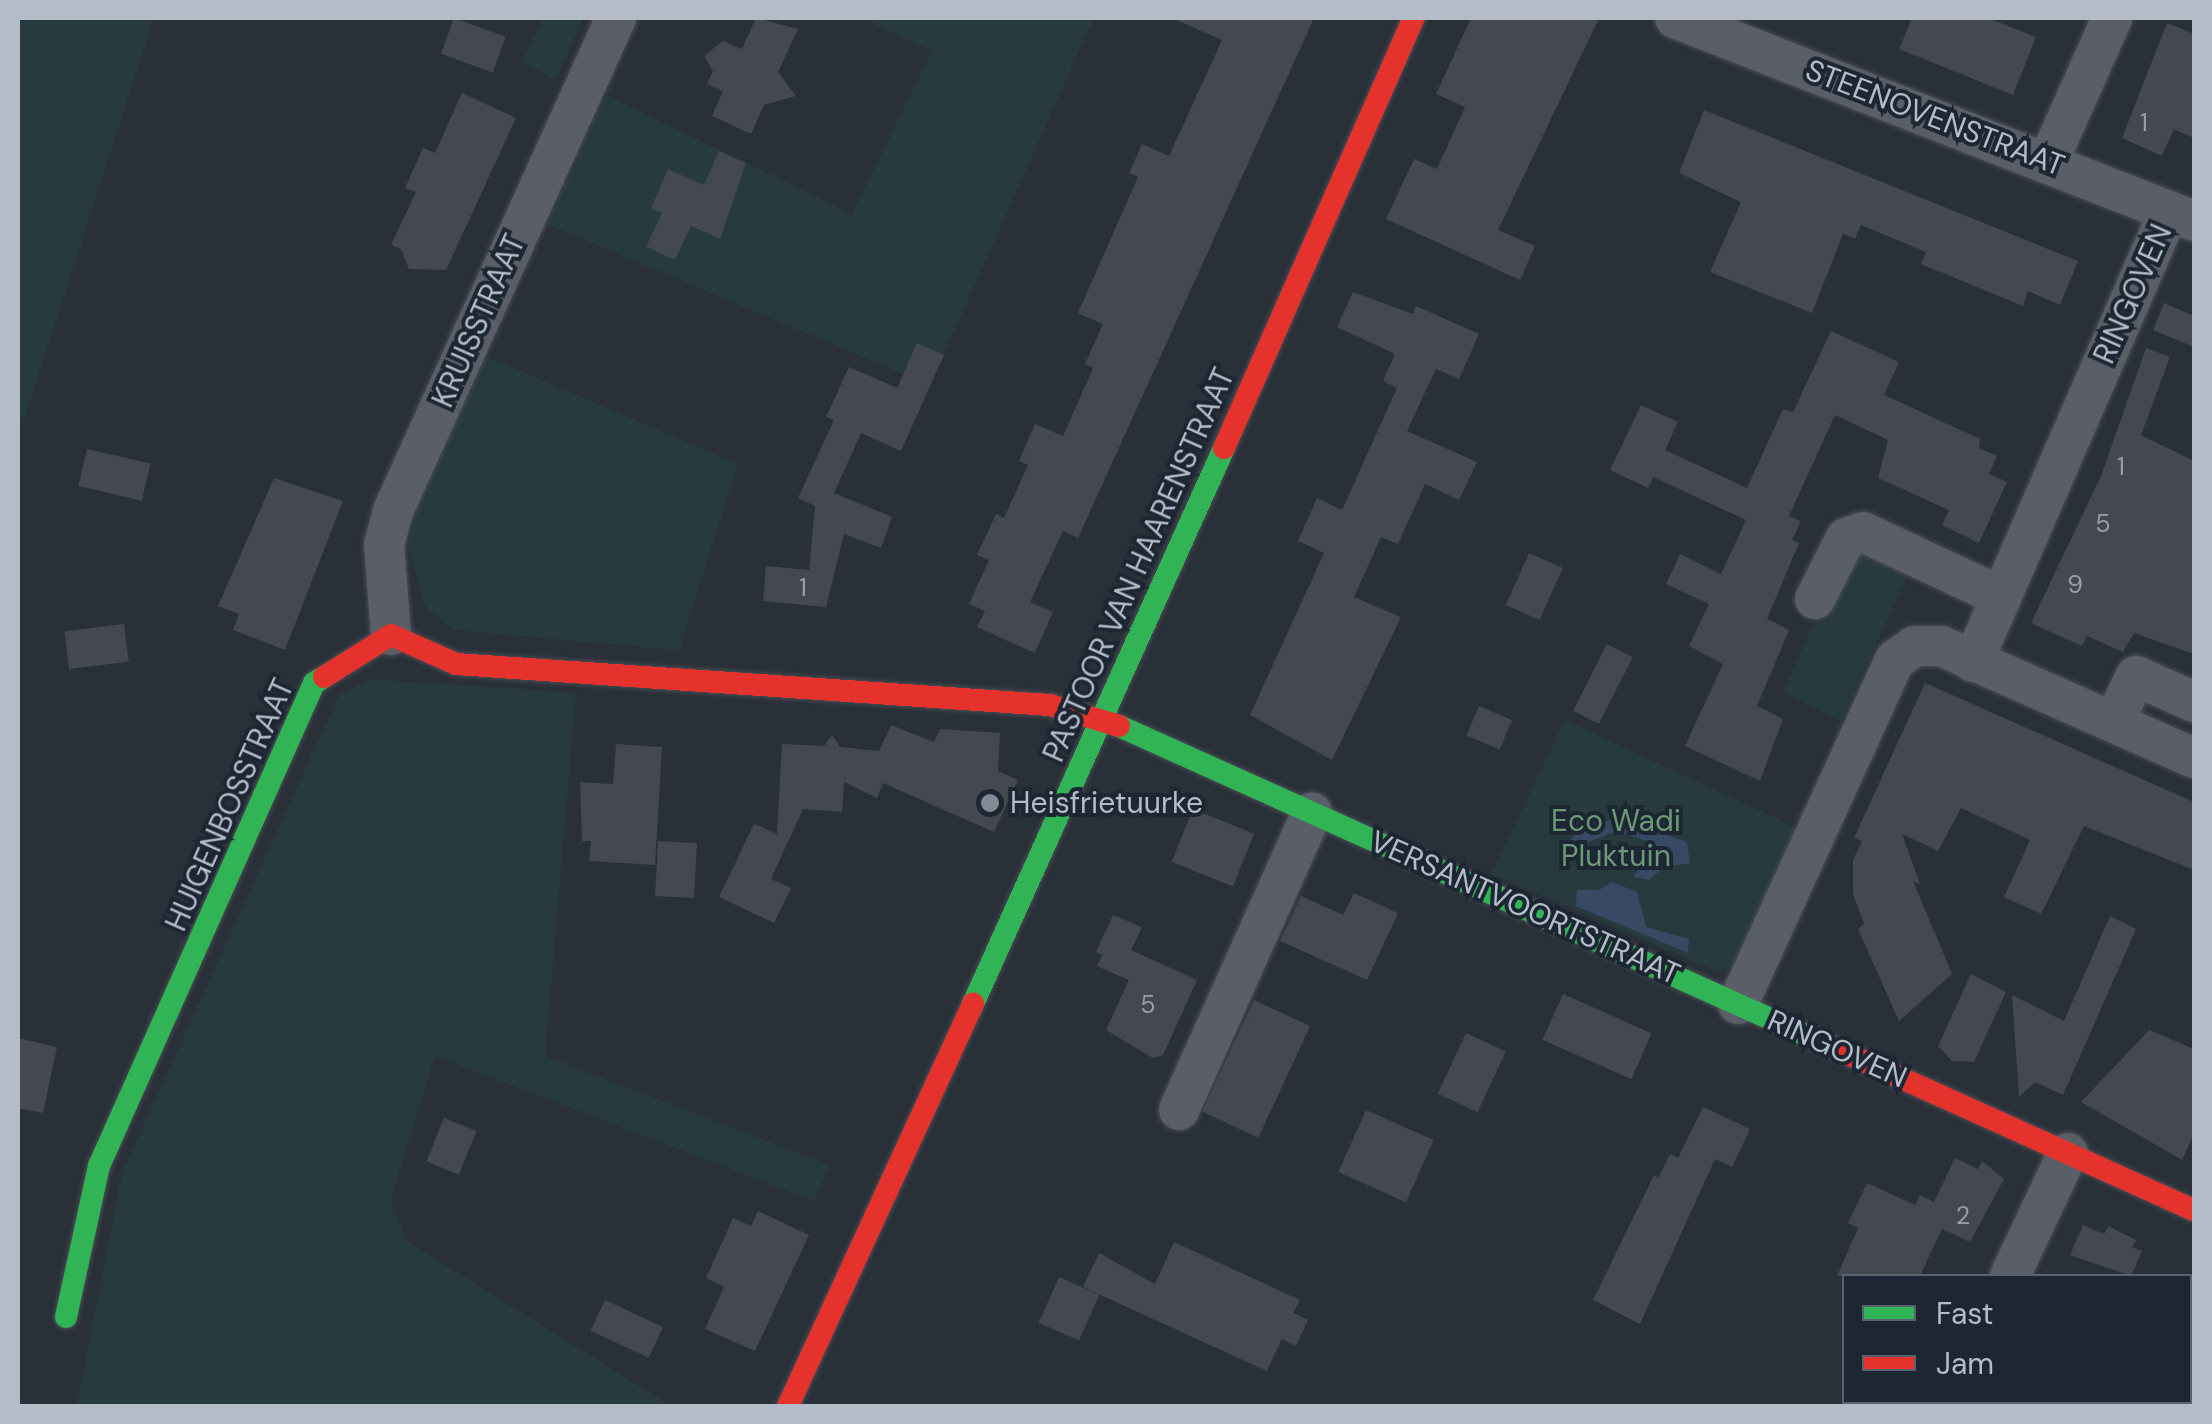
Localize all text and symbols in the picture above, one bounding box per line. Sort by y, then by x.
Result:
street label: STEENOVENSTRAAT [1800,52,2070,184]
house number: 1 [2140,108,2148,138]
street label: RINGOVEN [2086,219,2180,369]
street label: KRUISSTRAAT [425,229,533,413]
street label: PASTOOR VAN HAARENSTRAAT [1036,363,1242,767]
house number: 1 [2117,452,2125,482]
house number: 5 [2095,509,2111,539]
house number: 9 [2067,570,2083,600]
house number: 1 [799,573,807,603]
street label: HUIGENBOSSTRAAT [158,673,302,937]
place label: Heisfrietuurke [1010,785,1203,821]
marker: Heisfrietuurke [979,792,1001,814]
park label: Eco Wadi Pluktuin [1551,803,1681,874]
street label: VERSANTVOORTSTRAAT [1364,823,1686,993]
house number: 5 [1140,990,1156,1020]
street label: RINGOVEN [1762,1002,1912,1096]
house number: 2 [1956,1201,1970,1231]
legend [1842,1274,2192,1404]
text: Fast [1936,1294,1994,1333]
text: Jam [1936,1344,1994,1383]

